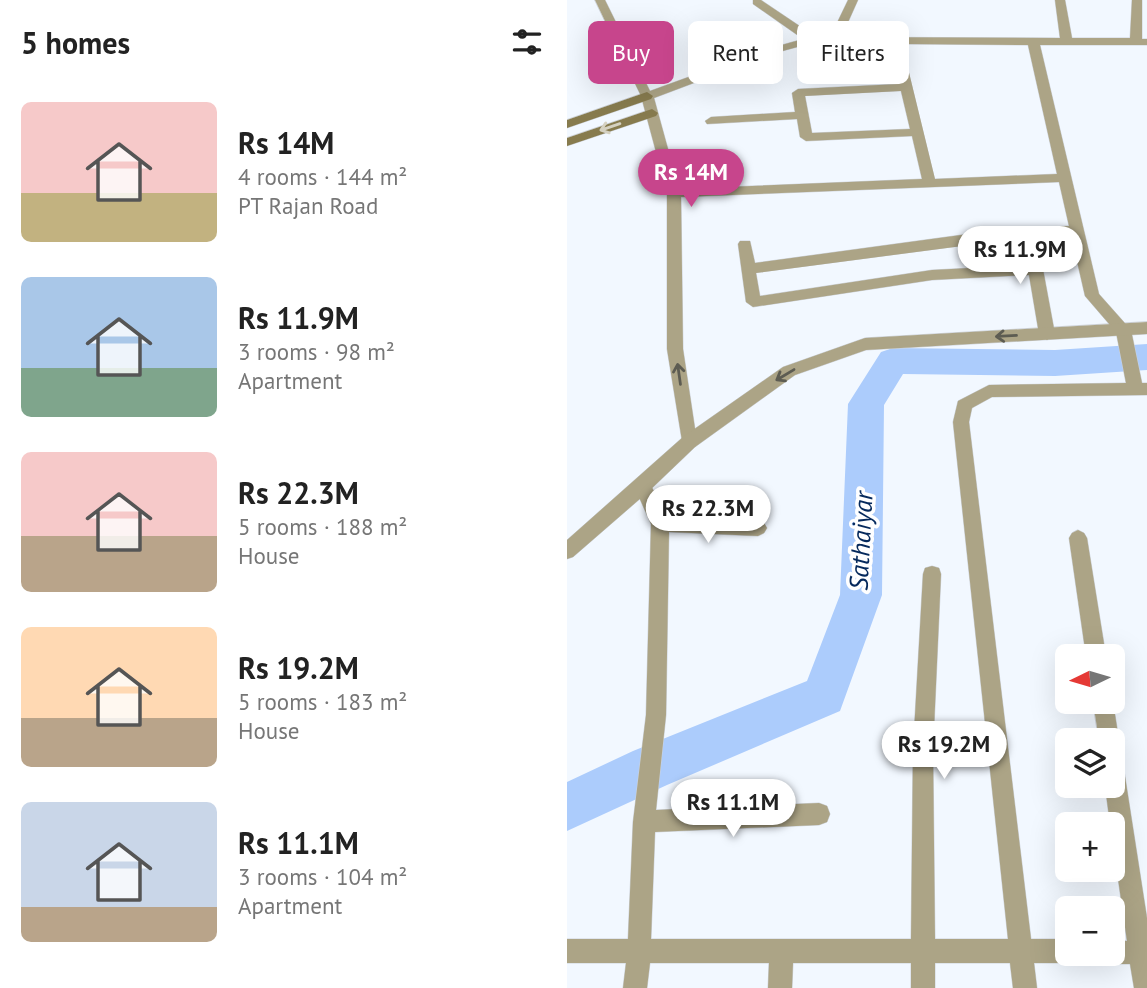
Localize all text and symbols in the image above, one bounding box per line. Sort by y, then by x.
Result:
chip: Buy [588,21,674,84]
chip: Rent [688,21,783,84]
chip: Filters [797,21,909,84]
text: 5 homes [21,23,130,62]
icon: filters [508,23,546,61]
one-way arrow [599,122,621,134]
text: Rs 14M [238,123,334,162]
icon: home [77,130,161,214]
pin: Rs 14M [634,150,748,209]
text: Rs 14M [654,157,728,186]
text: 4 rooms · 144 m² [238,162,407,191]
text: PT Rajan Road [238,191,378,220]
pin: Rs 11.9M [948,226,1092,286]
text: Rs 11.9M [974,234,1066,263]
text: Rs 11.9M [238,298,359,337]
icon: home [77,305,161,389]
one-way arrow [995,330,1018,343]
text: 3 rooms · 98 m² [238,337,395,366]
one-way arrow [672,363,685,386]
text: Apartment [238,366,342,395]
one-way arrow [775,368,795,382]
text: Rs 22.3M [238,473,359,512]
icon: home [77,480,161,564]
pin: Rs 22.3M [636,486,780,545]
water label: Sathaiyar [841,489,880,591]
text: Rs 22.3M [662,493,754,522]
text: 5 rooms · 188 m² [238,512,407,541]
text: House [238,541,300,570]
north arrow [1055,644,1125,714]
map controls [1055,644,1125,966]
text: Rs 19.2M [238,648,359,687]
icon: home [77,655,161,739]
text: 5 rooms · 183 m² [238,687,407,716]
text: House [238,716,300,745]
pin: Rs 19.2M [872,722,1016,781]
button: layers [1055,728,1125,798]
text: Rs 19.2M [898,729,990,758]
pin: Rs 11.1M [661,780,805,839]
text: Rs 11.1M [687,787,779,816]
button: + [1055,812,1125,882]
text: Rs 11.1M [238,823,359,862]
icon: home [77,830,161,914]
text: 3 rooms · 104 m² [238,862,407,891]
text: Apartment [238,891,342,920]
button: − [1055,896,1125,966]

